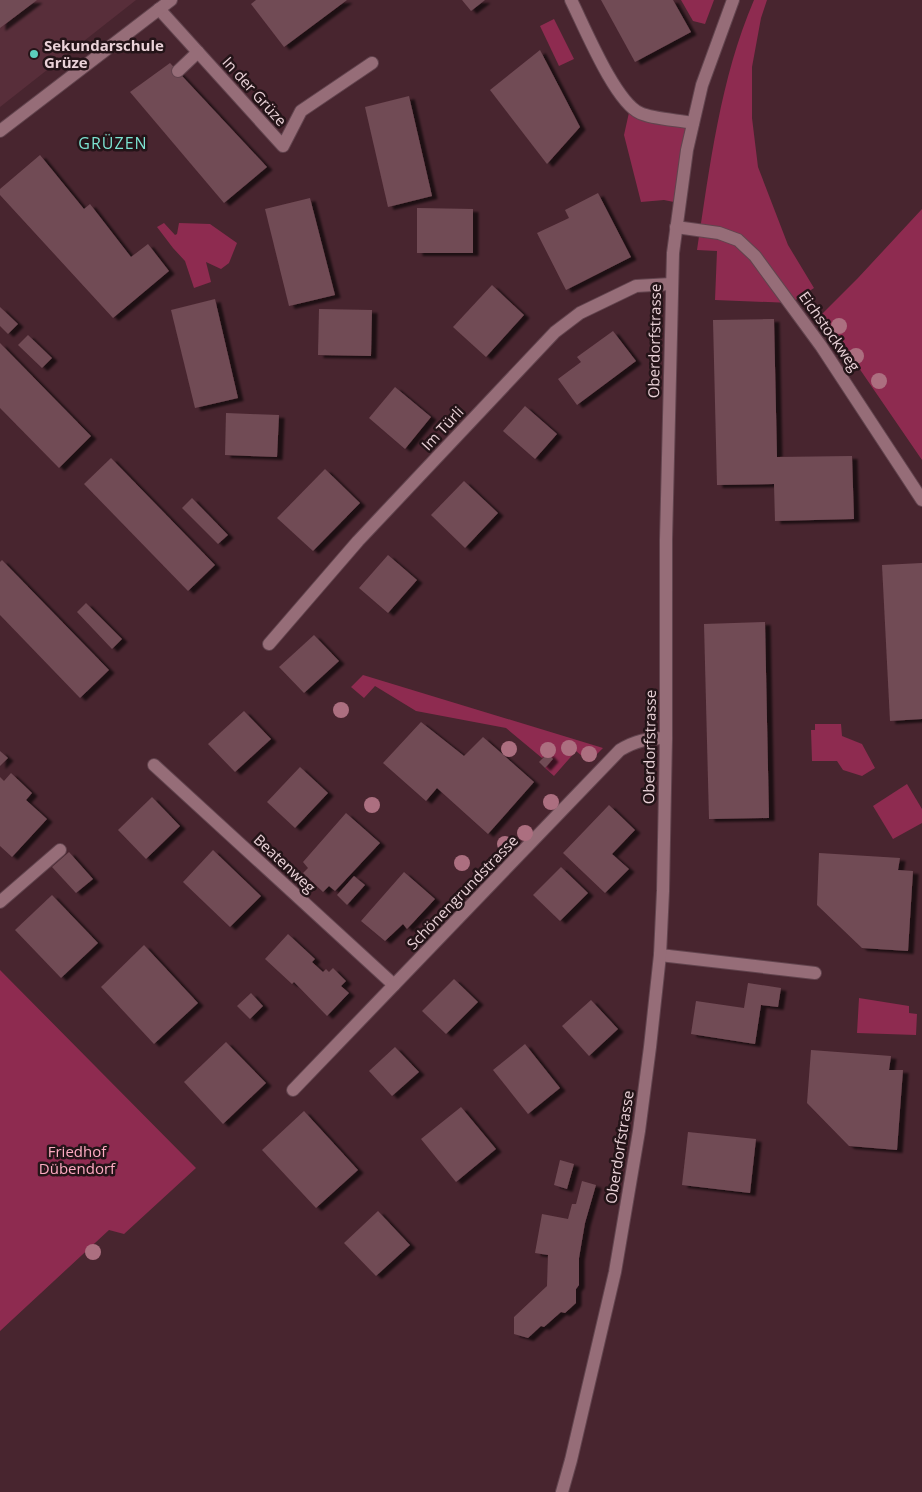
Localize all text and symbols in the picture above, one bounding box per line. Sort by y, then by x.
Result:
place label: Sekundarschule Grüze [44,35,164,72]
marker: Sekundarschule Grüze [28,48,40,60]
street label: In der Grüze [219,52,291,130]
district label: GRÜZEN [78,132,148,154]
street label: Oberdorfstrasse [643,284,665,398]
street label: Eichstockweg [795,287,865,375]
street label: Im Türli [417,402,467,454]
street label: Oberdorfstrasse [638,690,660,804]
street label: Beatenweg [250,829,320,897]
street label: Schönengrundstrasse [402,830,522,954]
street label: Oberdorfstrasse [600,1089,638,1205]
park label: Friedhof Dübendorf [39,1141,116,1178]

